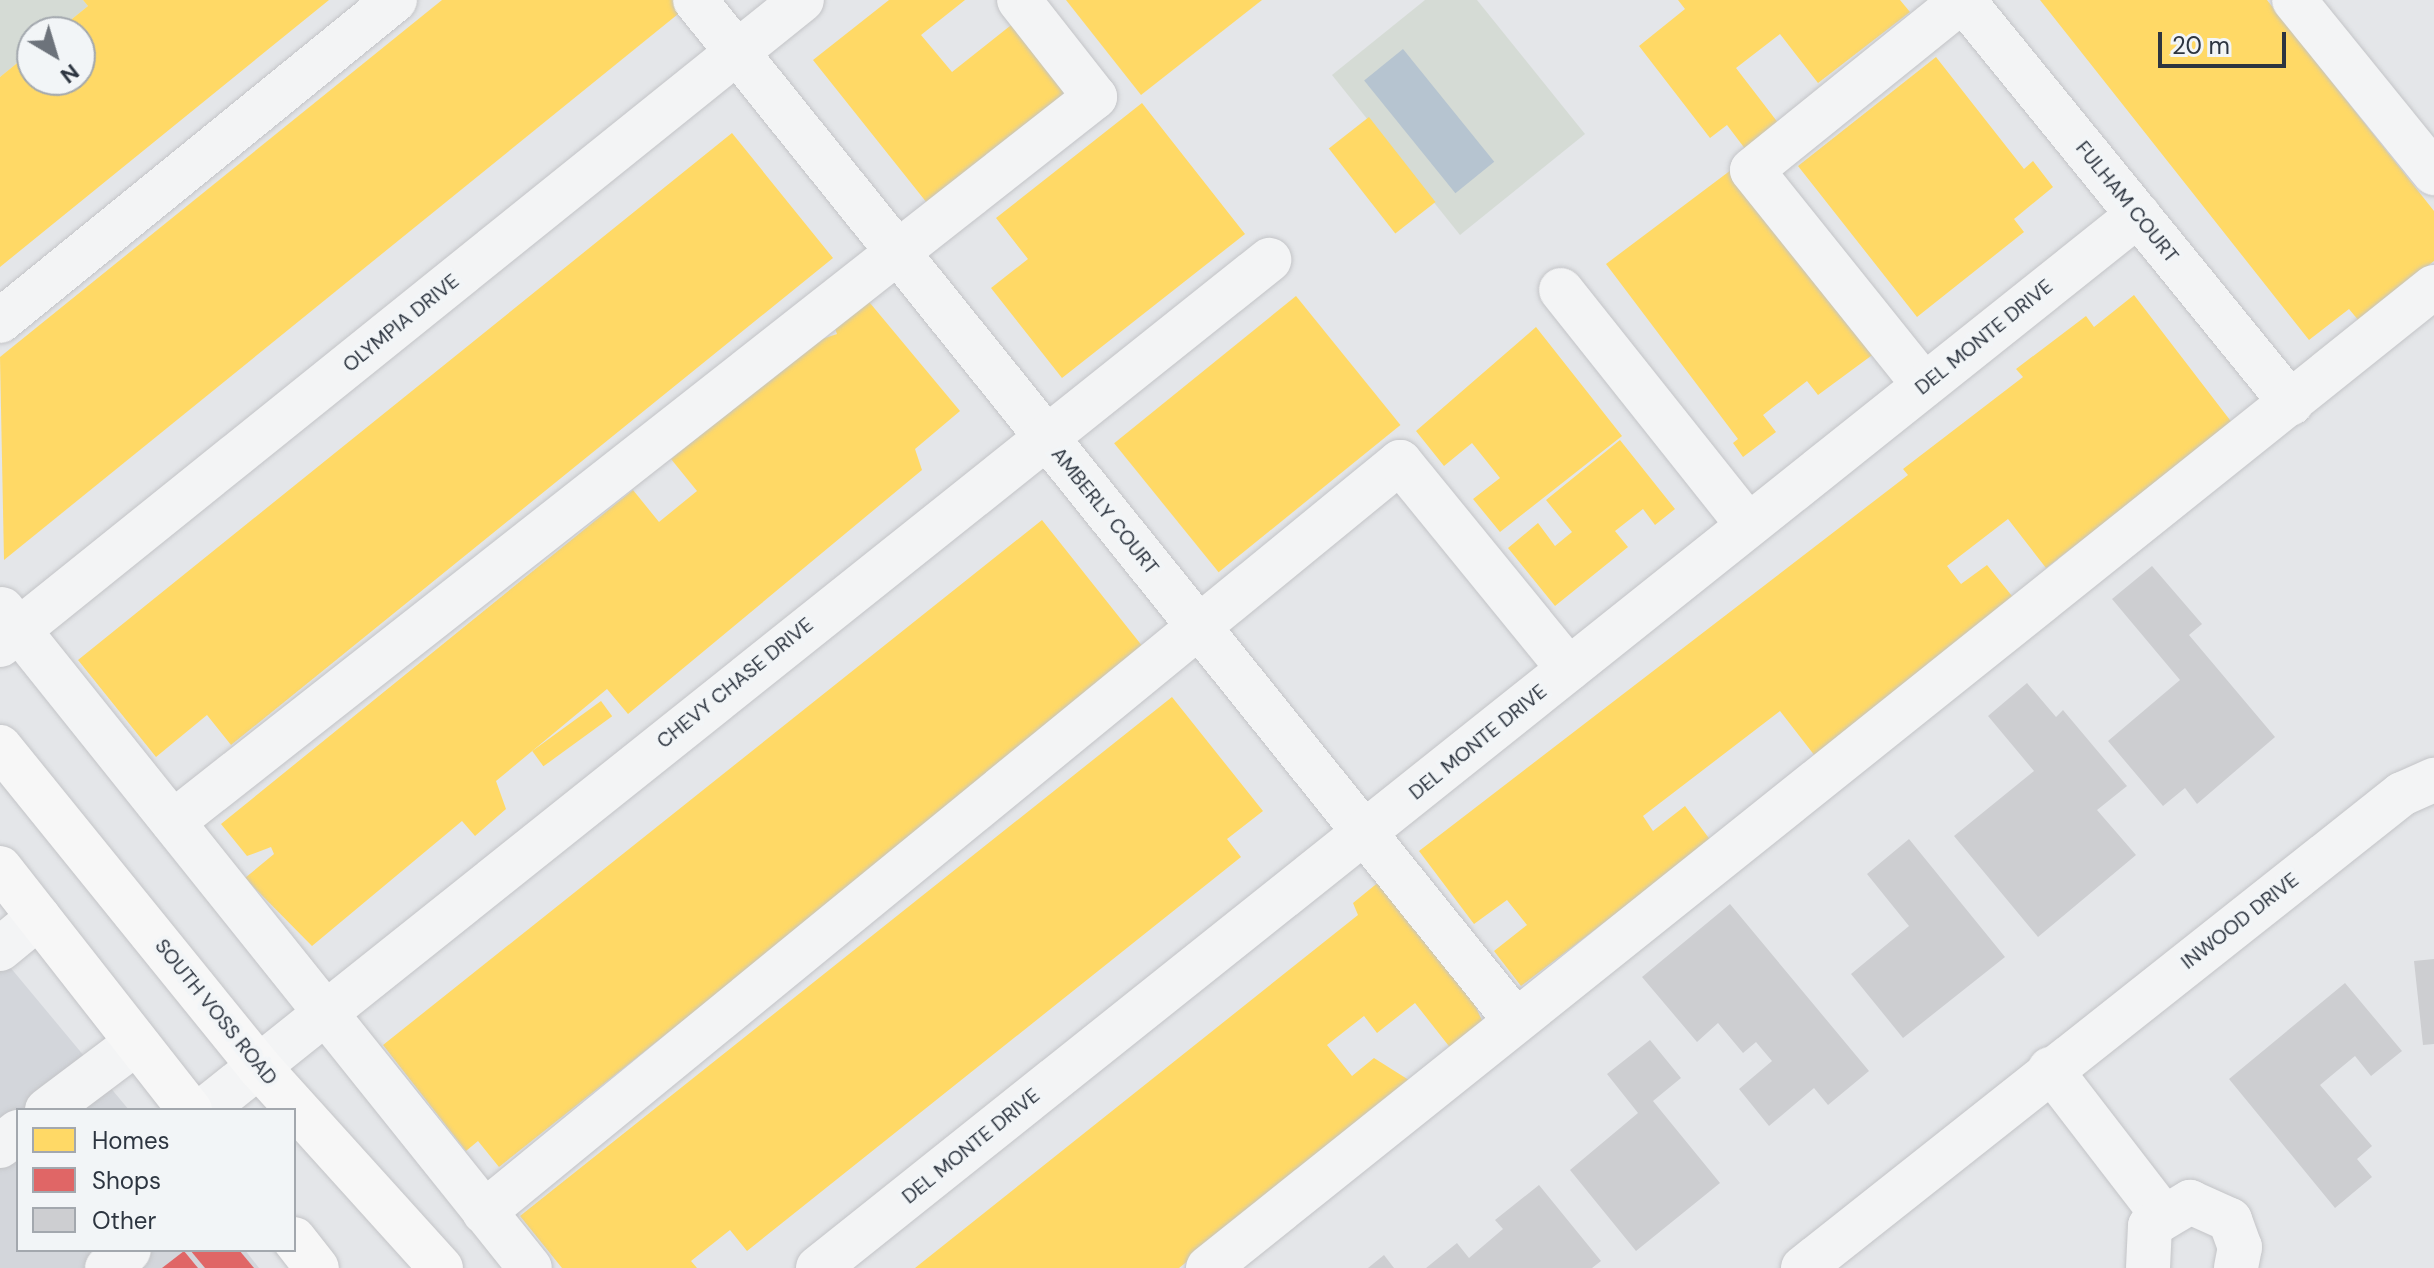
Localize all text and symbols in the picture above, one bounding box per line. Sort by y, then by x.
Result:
north arrow [16,16,96,96]
scale bar [2162,16,2290,66]
text: 20 m [2172,30,2230,61]
text: N [55,57,85,90]
street label: FULHAM COURT [2071,136,2183,268]
street label: OLYMPIA DRIVE [338,269,464,377]
street label: DEL MONTE DRIVE [1910,274,2058,400]
street label: AMBERLY COURT [1046,443,1164,579]
street label: CHEVY CHASE DRIVE [652,613,818,753]
street label: DEL MONTE DRIVE [1404,679,1552,805]
street label: INWOOD DRIVE [2177,868,2303,974]
street label: SOUTH VOSS ROAD [150,934,282,1090]
street label: DEL MONTE DRIVE [897,1083,1045,1209]
legend [16,1108,296,1252]
text: Homes [92,1125,170,1156]
text: Shops [92,1165,161,1196]
text: Other [92,1205,156,1236]

